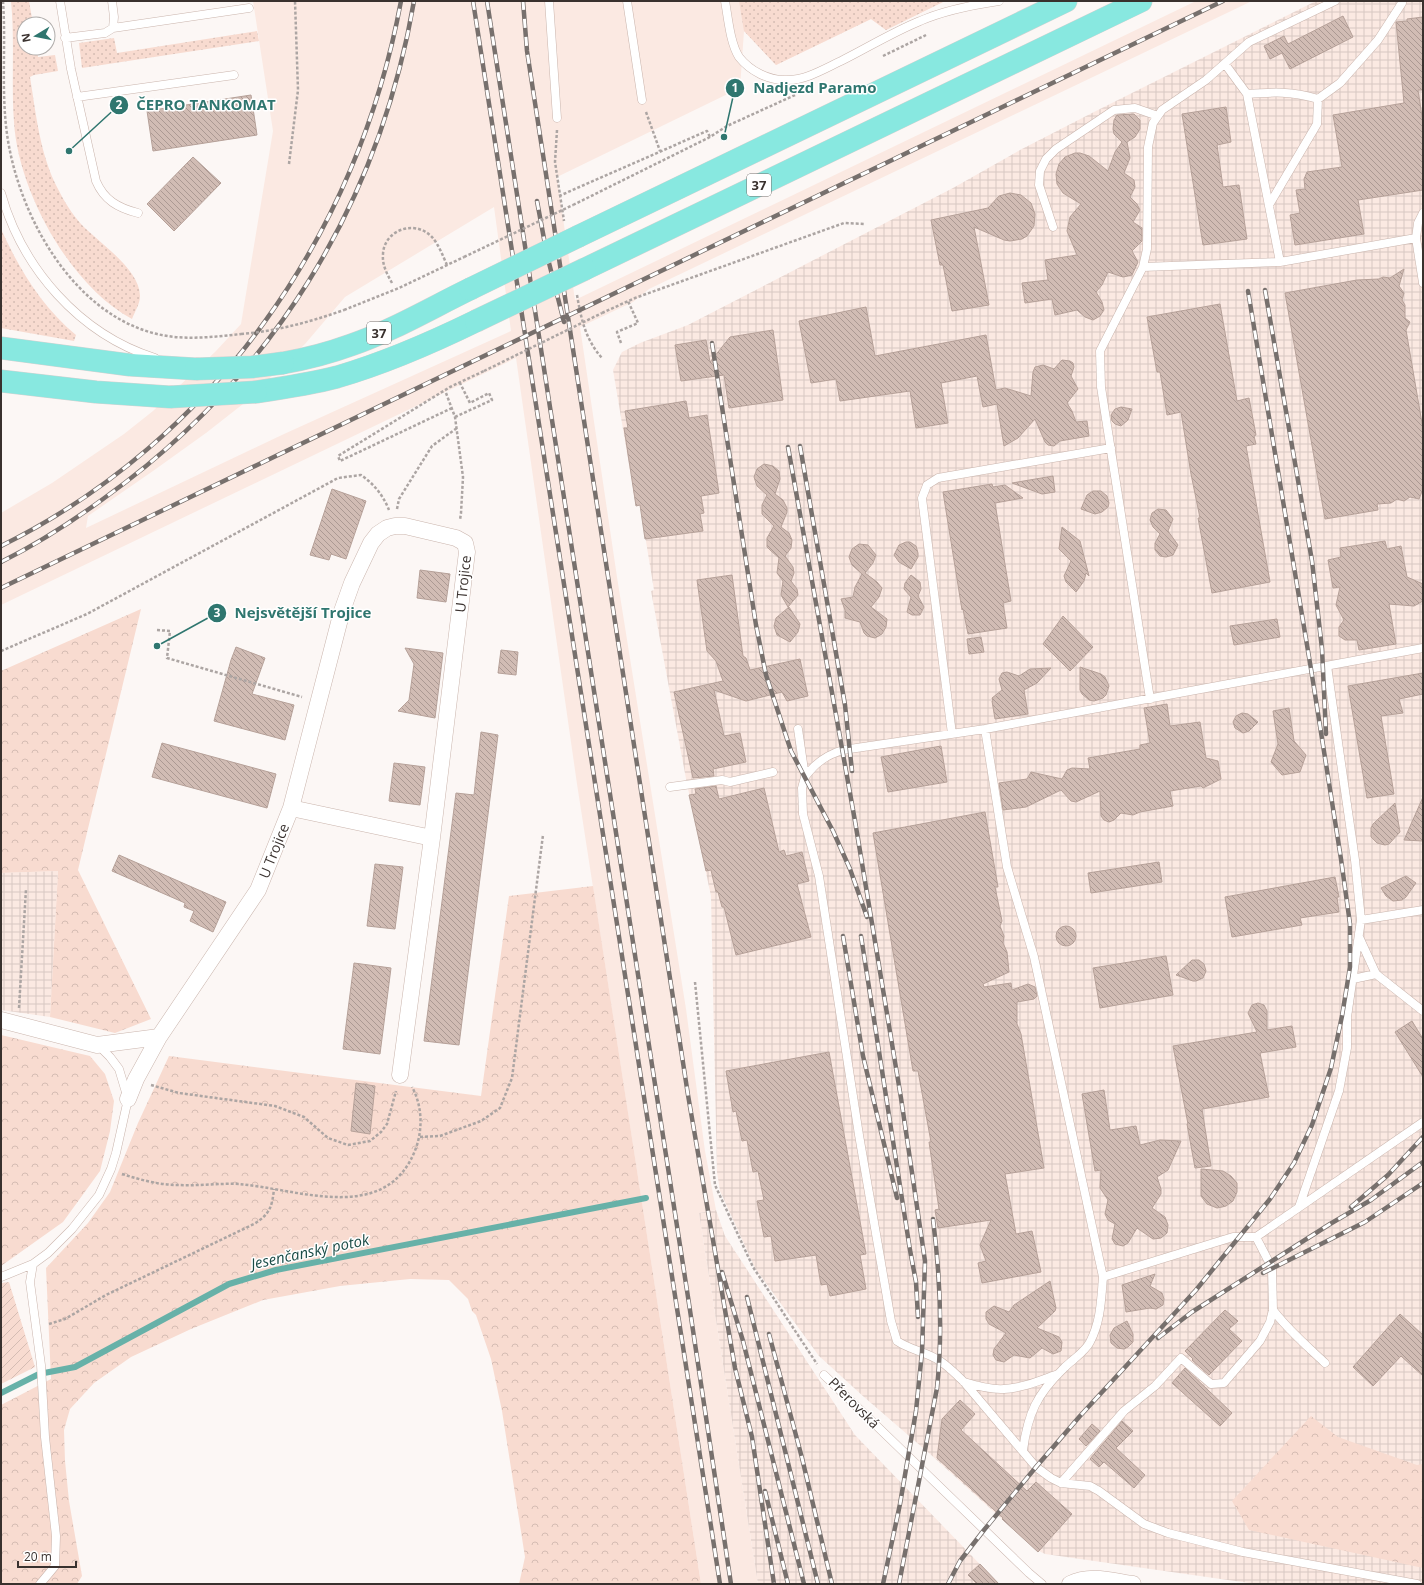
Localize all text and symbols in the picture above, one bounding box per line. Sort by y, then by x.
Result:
north arrow [16,16,56,56]
text: N [17,32,34,44]
callout: Nadjezd Paramo [725,75,884,102]
text: Nadjezd Paramo [753,77,877,97]
text: 1 [732,79,738,96]
callout: ČEPRO TANKOMAT [109,92,284,119]
text: ČEPRO TANKOMAT [136,94,276,114]
text: 2 [116,96,123,113]
road number: 37 [747,174,771,196]
road number: 37 [367,322,391,344]
street label: U Trojice [450,554,475,613]
callout: Nejsvětější Trojice [207,600,380,627]
text: Nejsvětější Trojice [235,602,372,622]
text: 3 [214,604,221,621]
street label: U Trojice [254,821,293,881]
water label: Jesenčanský potok [246,1229,371,1274]
street label: Přerovská [825,1373,884,1432]
scale bar [18,1543,76,1569]
text: 20 m [24,1548,52,1565]

